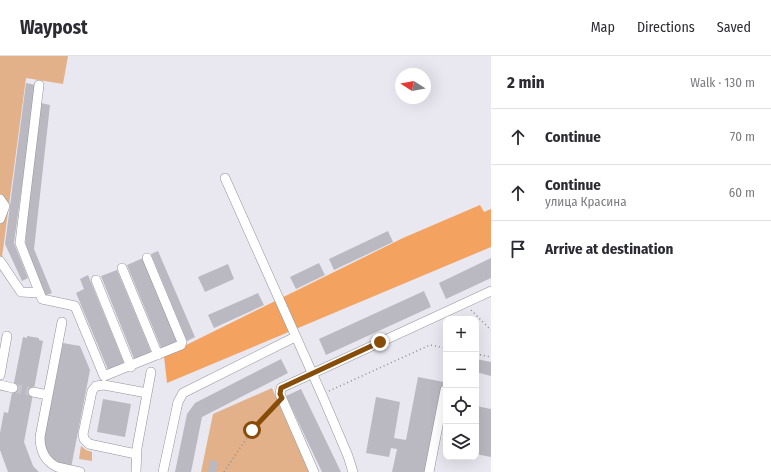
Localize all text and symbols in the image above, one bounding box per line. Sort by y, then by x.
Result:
text: Waypost [20,16,88,39]
text: Map [591,19,615,36]
text: Directions [637,19,695,36]
text: Saved [717,19,751,36]
north arrow [395,68,431,104]
text: 2 min [507,72,545,93]
text: Walk · 130 m [690,75,755,90]
icon: ahead [507,126,529,148]
text: Continue [545,128,601,146]
text: 70 m [730,129,755,144]
text: Continue [545,176,601,194]
icon: ahead [507,182,529,204]
text: 60 m [729,185,755,200]
text: улица Красина [545,194,627,209]
icon: arrive [507,238,529,260]
text: Arrive at destination [545,240,673,258]
map controls [443,316,479,460]
button: + [443,316,479,352]
route end [371,333,389,351]
button: − [443,352,479,388]
button: locate [443,388,479,424]
route start [243,421,261,439]
button: layers [443,424,479,460]

